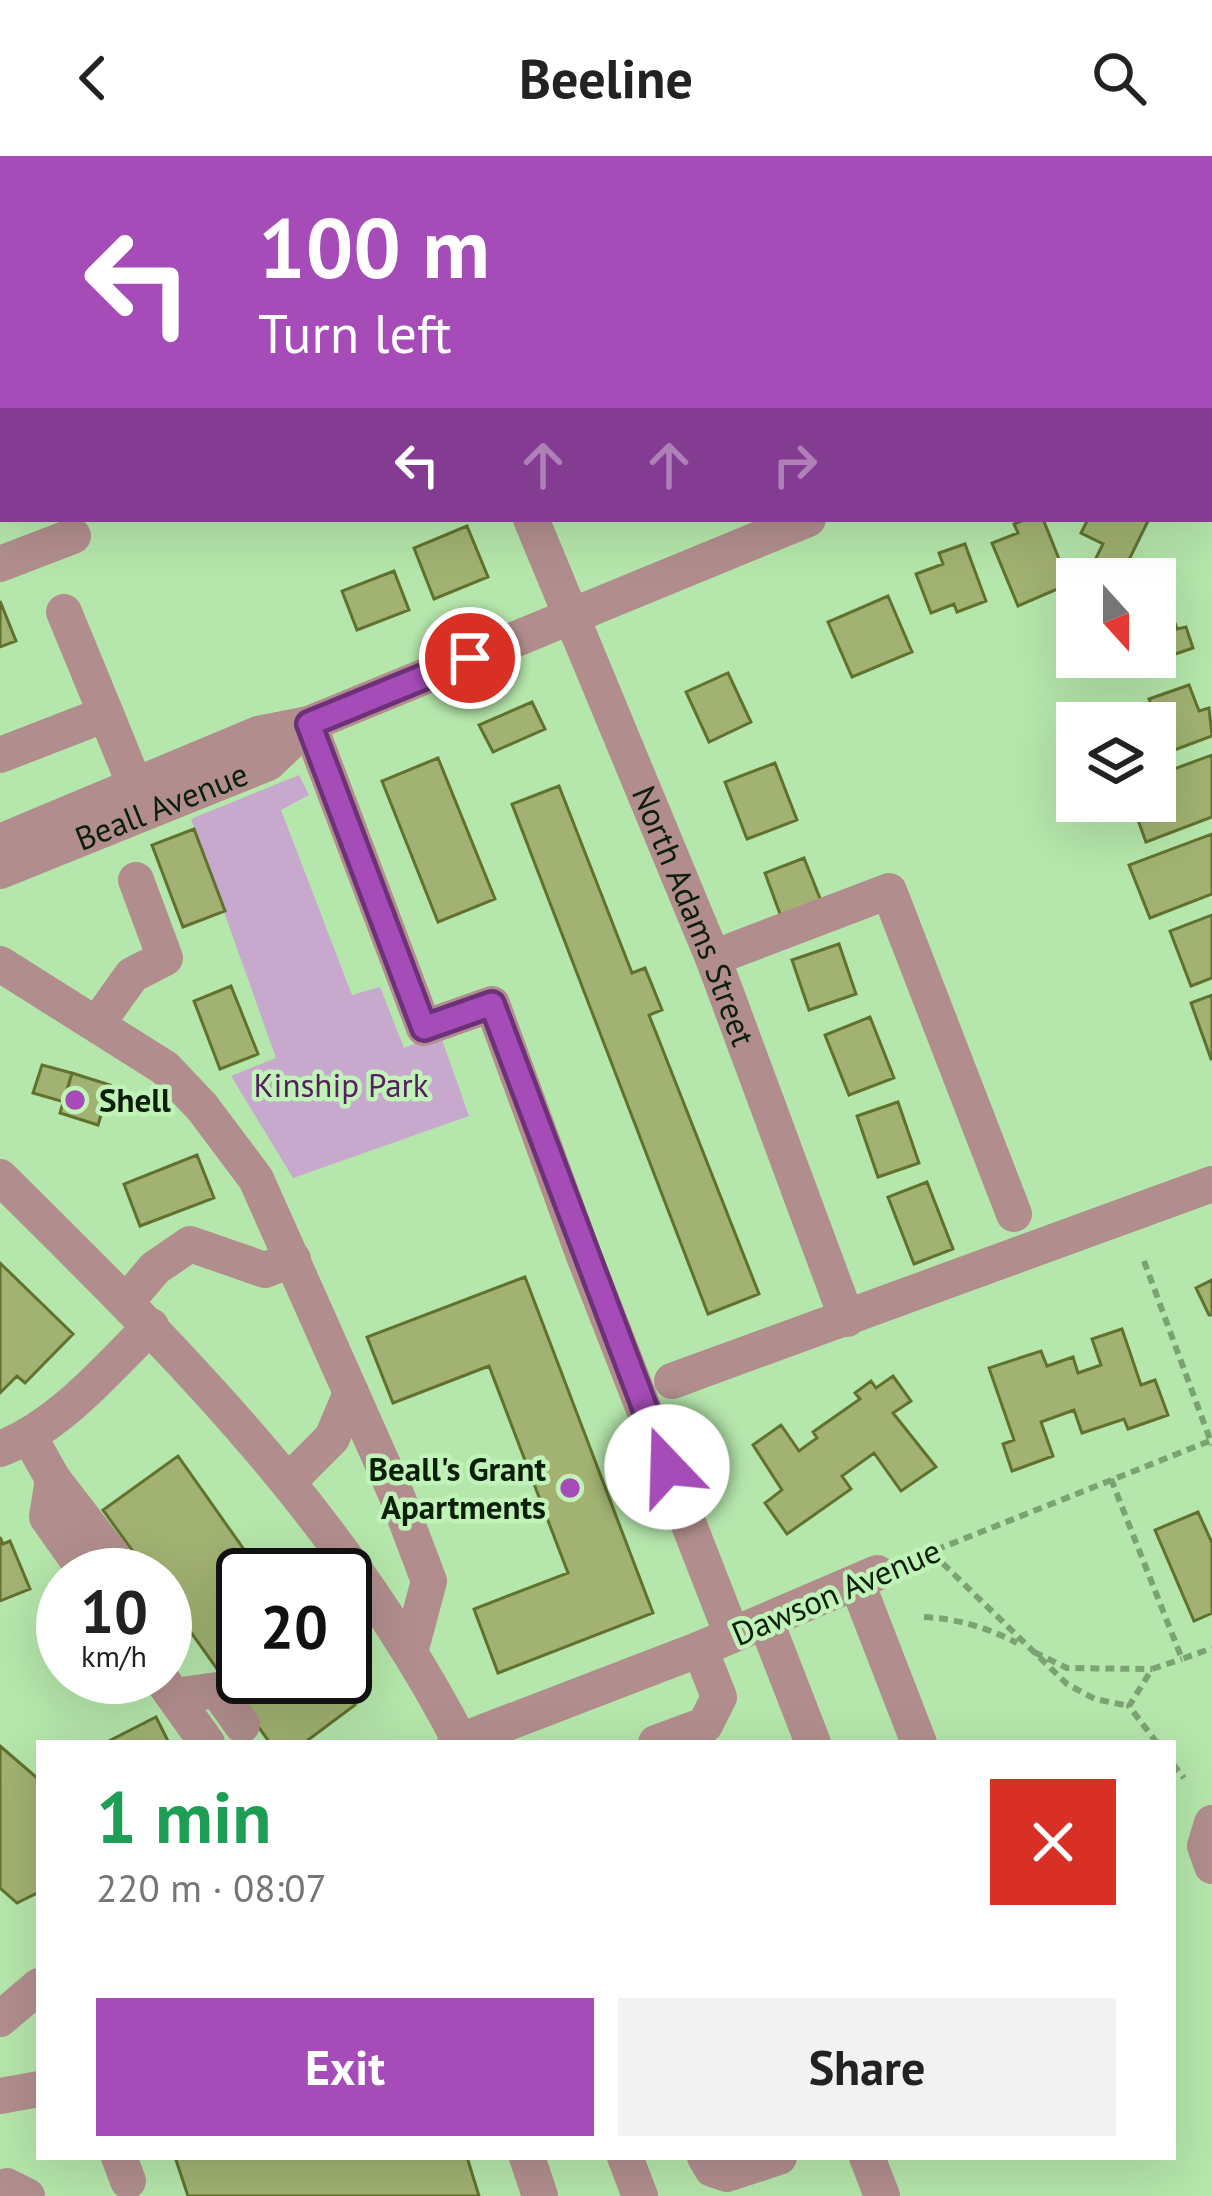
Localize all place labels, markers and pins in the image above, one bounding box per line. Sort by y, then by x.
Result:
pin [419,607,521,709]
place label: Shell [99,1078,171,1121]
marker: Shell [62,1087,88,1113]
place label: Beall's Grant Apartments [369,1447,546,1528]
marker: Beall's Grant Apartments [557,1475,583,1501]

